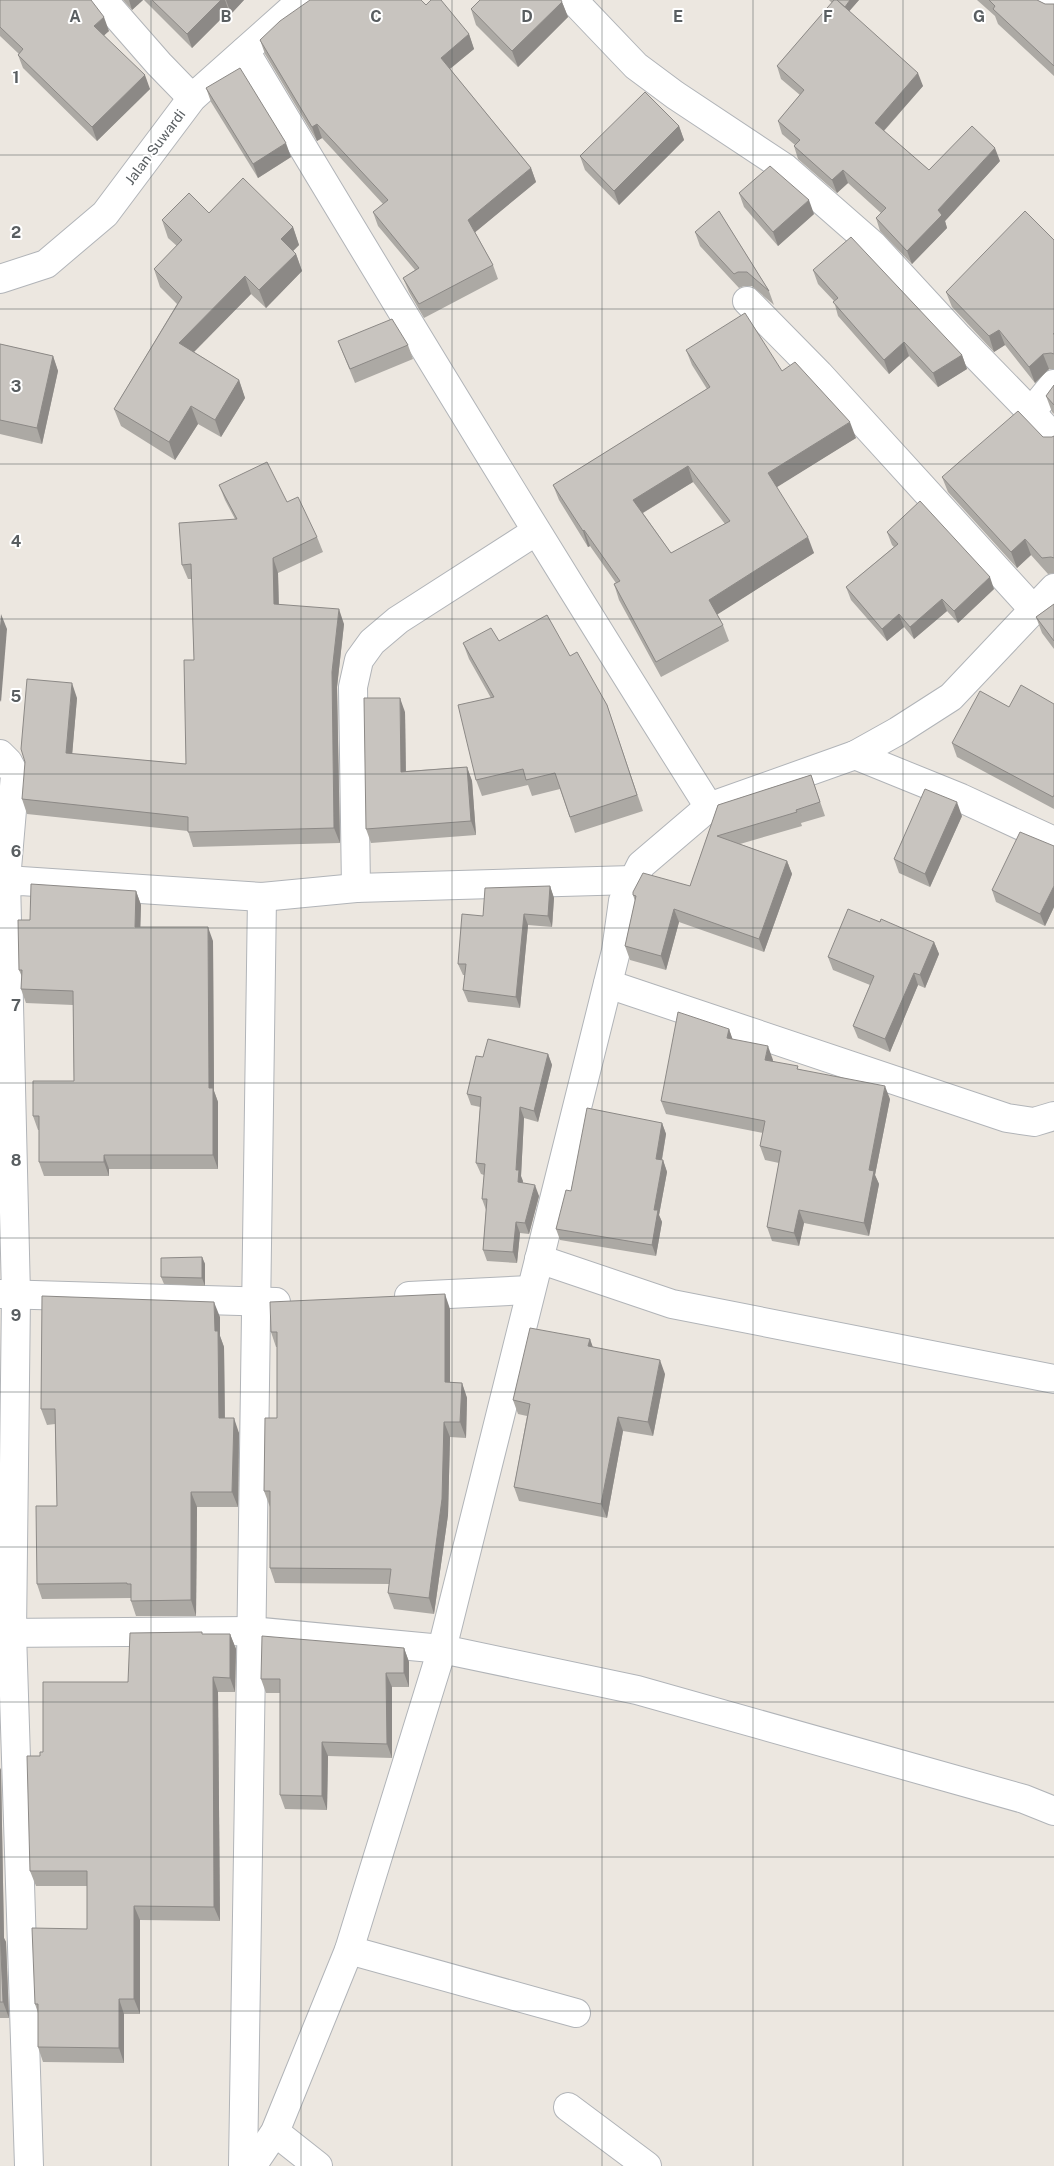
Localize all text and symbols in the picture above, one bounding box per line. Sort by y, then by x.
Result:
text: A [69,7,81,26]
text: B [221,7,232,26]
text: C [370,7,382,26]
text: D [521,7,533,26]
text: E [673,7,683,26]
text: F [823,7,833,26]
text: G [973,7,985,26]
text: 1 [13,68,19,87]
street label: Jalan Suwardi [122,106,188,188]
text: 2 [11,223,21,242]
text: 3 [11,377,21,396]
text: 4 [11,532,22,551]
text: 5 [11,687,22,706]
text: 6 [11,842,21,861]
text: 7 [11,996,21,1015]
text: 8 [11,1151,22,1170]
text: 9 [11,1306,21,1325]

